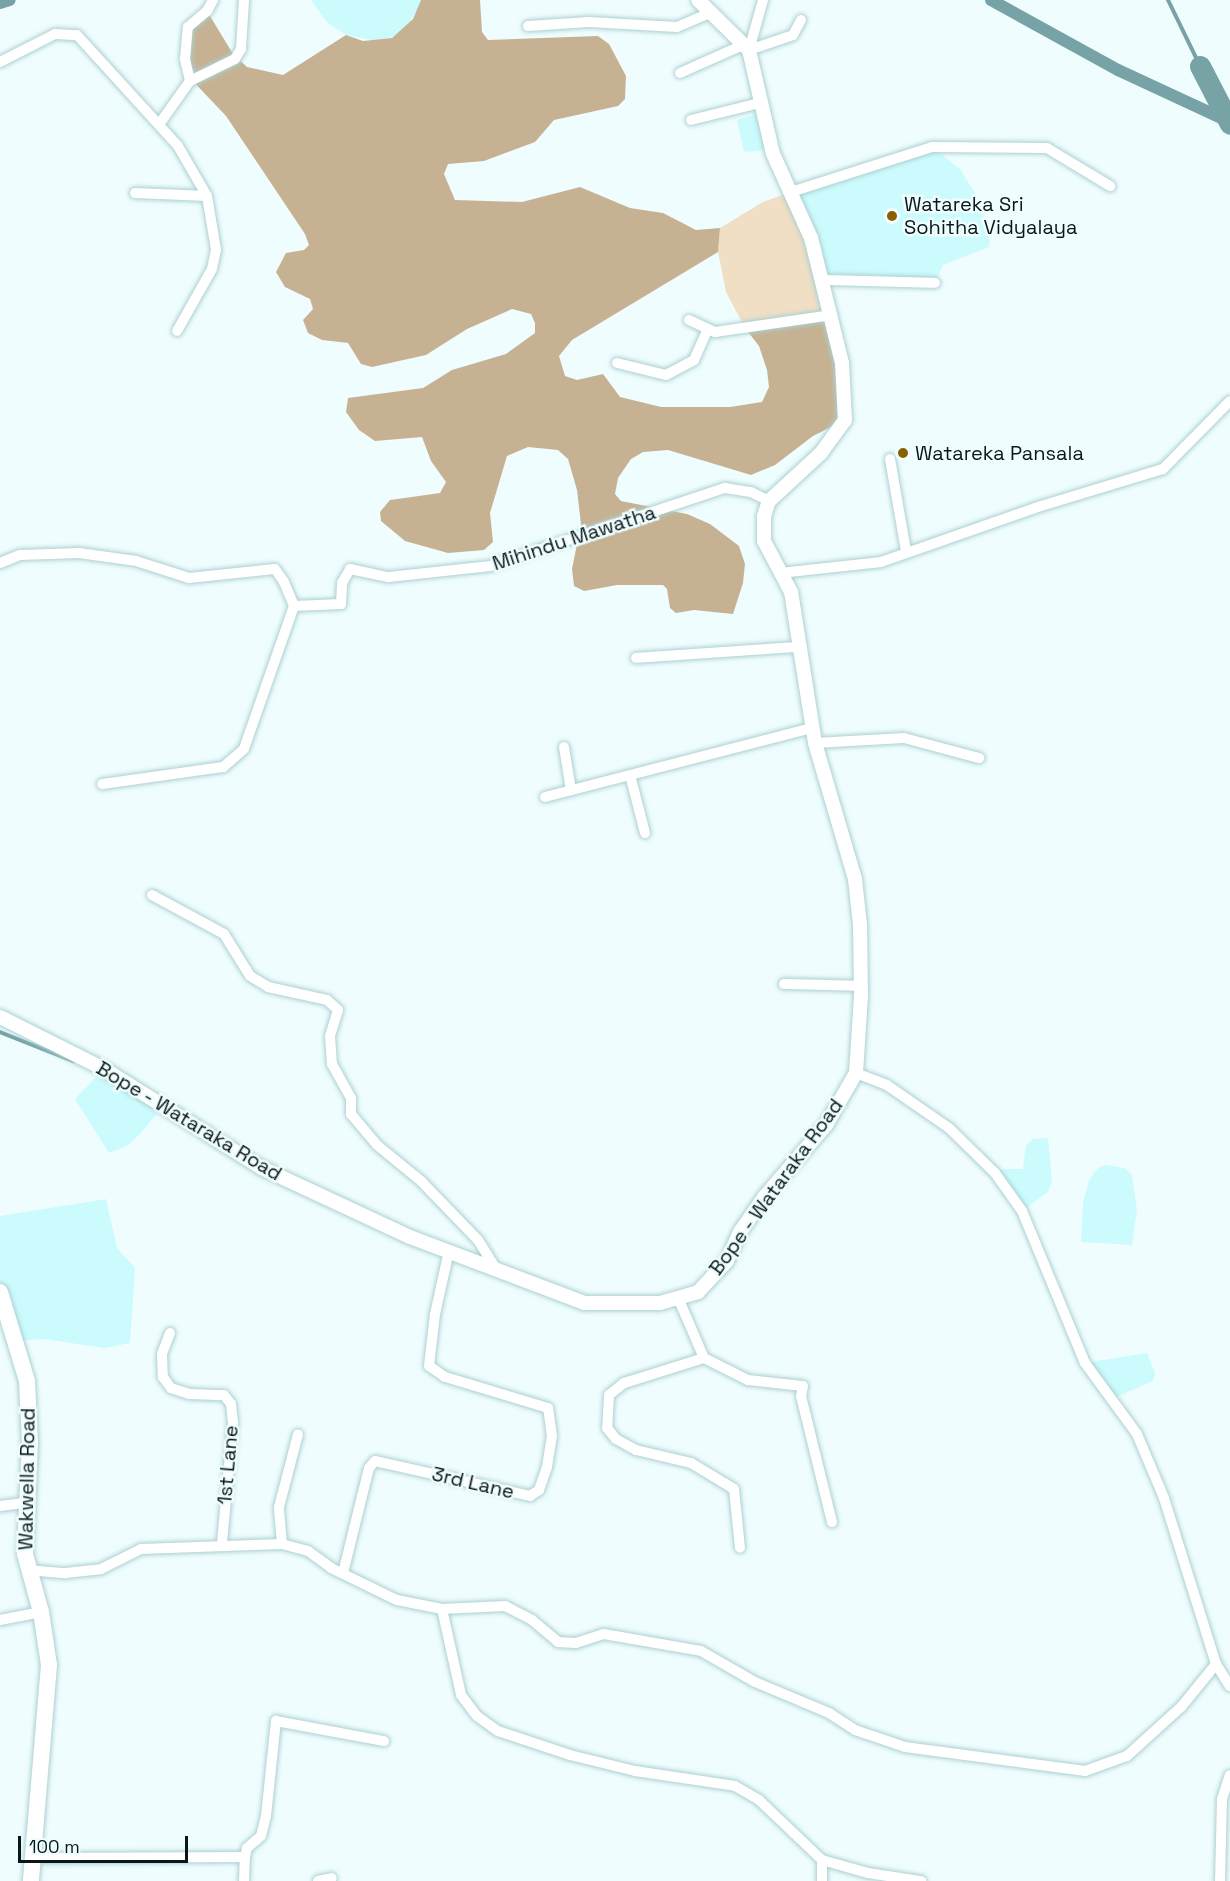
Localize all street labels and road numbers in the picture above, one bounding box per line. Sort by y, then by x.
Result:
street label: Mihindu Mawatha [489,500,659,576]
street label: Bope - Wataraka Road [91,1056,287,1186]
street label: Bope - Wataraka Road [704,1094,848,1280]
street label: Wakwella Road [14,1407,40,1551]
street label: 1st Lane [213,1424,243,1506]
street label: 3rd Lane [429,1462,517,1504]

